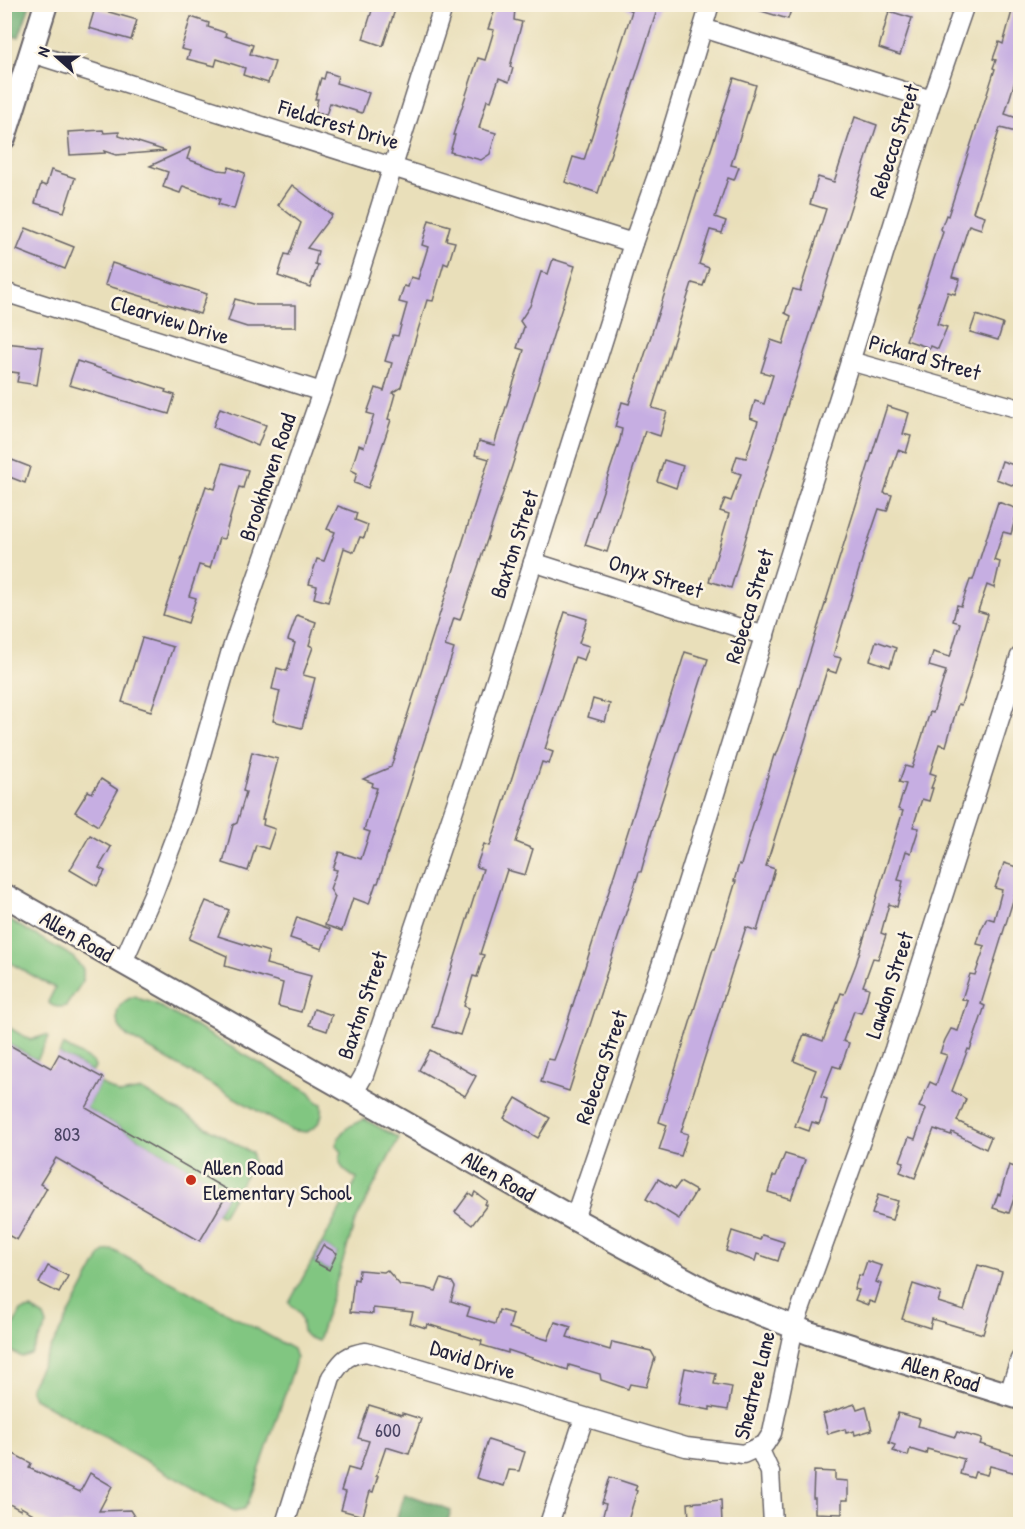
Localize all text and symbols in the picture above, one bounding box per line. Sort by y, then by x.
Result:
north arrow [27,27,87,87]
text: N [31,43,55,60]
street label: Rebecca Street [861,80,927,202]
street label: Fieldcrest Drive [274,91,403,157]
street label: Clearview Drive [107,287,233,351]
street label: Pickard Street [866,327,985,387]
street label: Brookhaven Road [231,409,303,545]
street label: Baxton Street [482,486,546,602]
street label: Rebecca Street [717,545,781,667]
street label: Onyx Street [605,547,707,605]
street label: Allen Road [35,903,120,969]
street label: Lawdon Street [858,927,920,1042]
street label: Baxton Street [330,947,395,1063]
street label: Rebecca Street [568,1006,635,1128]
house number: 803 [54,1120,80,1147]
street label: Allen Road [457,1143,542,1209]
place label: Allen Road Elementary School [203,1152,352,1207]
marker: Allen Road Elementary School [184,1173,198,1187]
street label: Sheatree Lane [726,1327,782,1442]
street label: David Drive [427,1332,520,1386]
street label: Allen Road [898,1347,984,1399]
house number: 600 [375,1416,401,1443]

